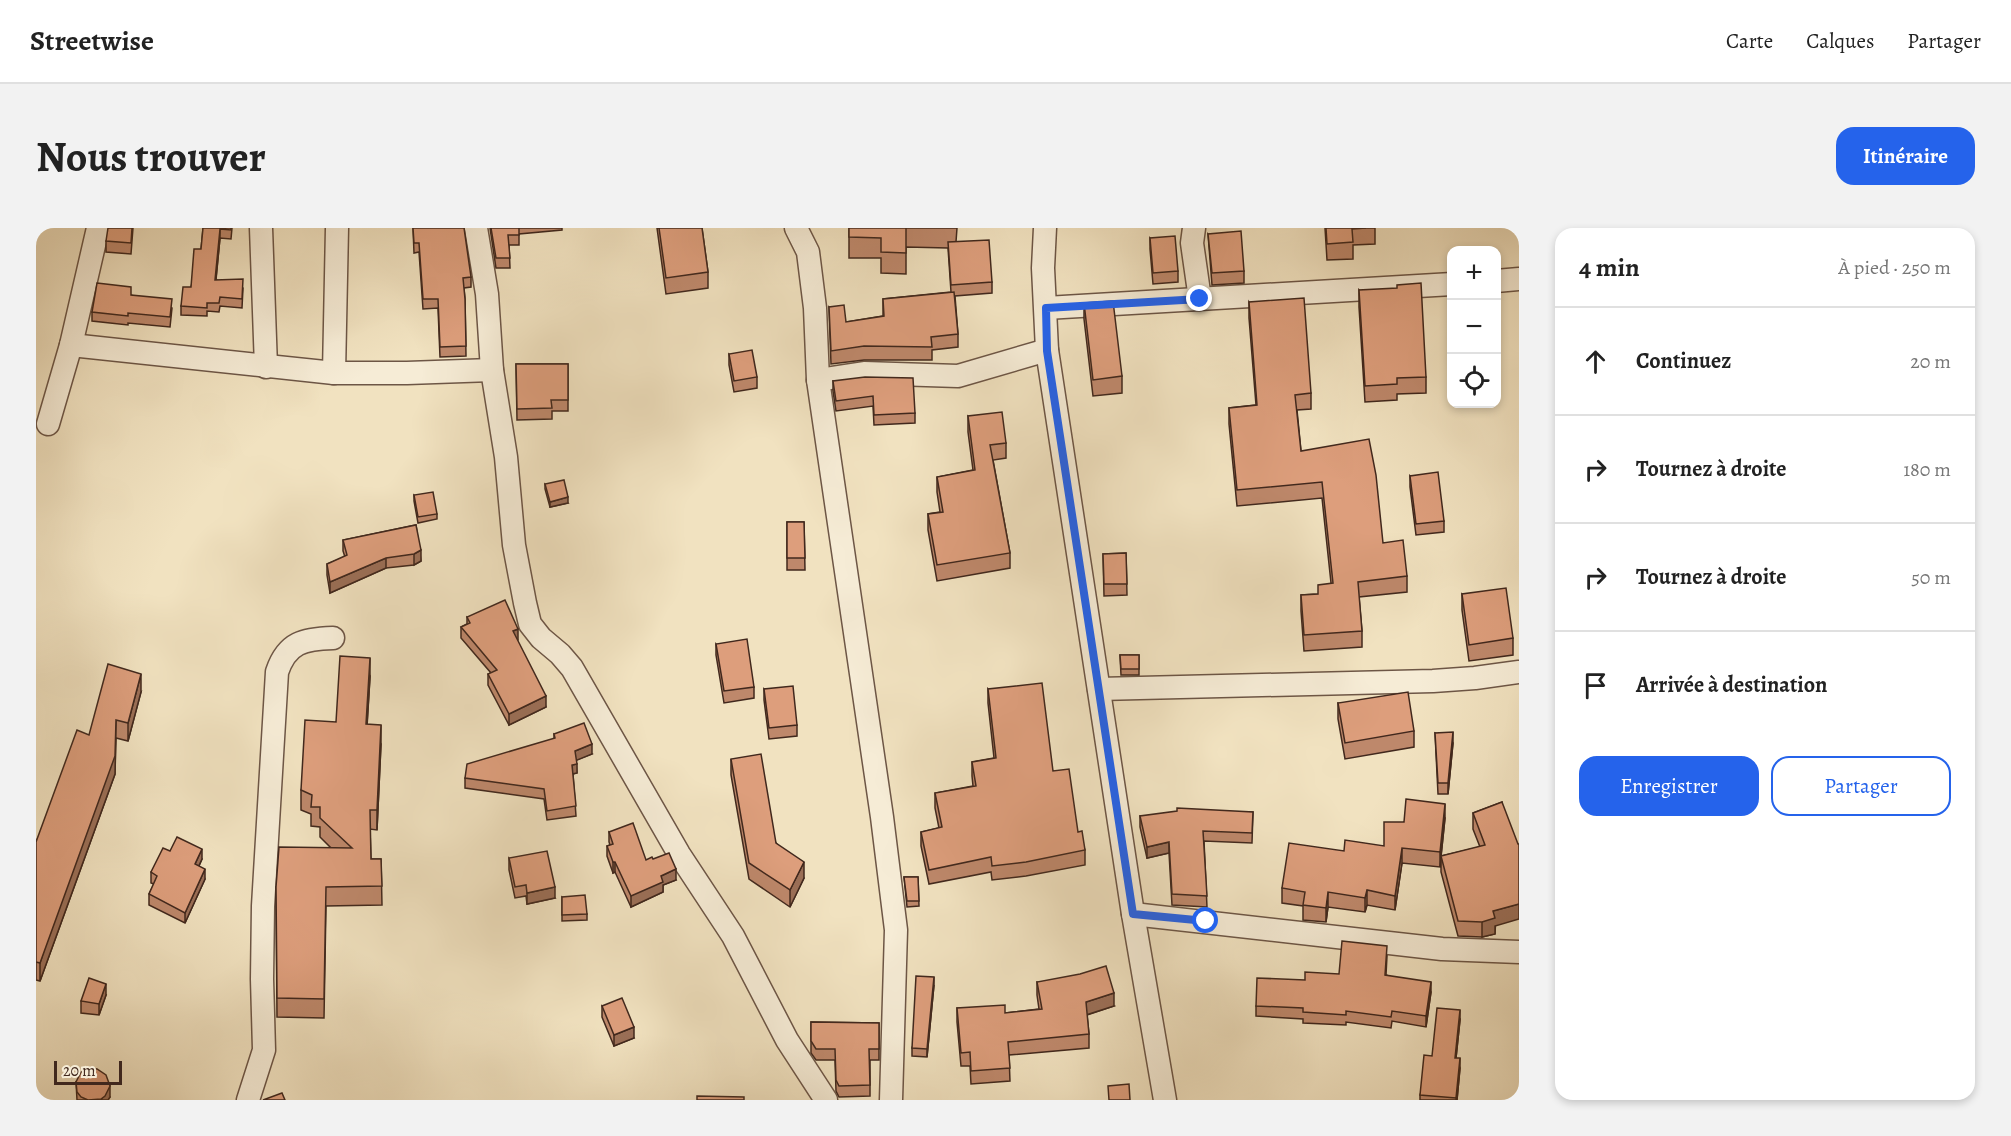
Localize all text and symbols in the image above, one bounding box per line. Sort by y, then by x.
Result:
text: Streetwise [30,22,154,60]
text: Carte [1726,27,1773,55]
text: Calques [1806,27,1874,55]
text: Partager [1907,27,1981,55]
button: Itinéraire [1836,127,1975,185]
text: Nous trouver [36,128,266,185]
map controls [1447,246,1501,408]
button: + [1447,246,1501,300]
text: 4 min [1579,250,1640,285]
text: À pied · 250 m [1838,254,1951,281]
route end [1186,285,1212,311]
button: − [1447,300,1501,354]
icon: ahead [1579,345,1612,378]
text: Continuez [1636,346,1731,376]
text: 20 m [1910,348,1951,375]
button: locate [1447,354,1501,408]
icon: right [1579,453,1612,486]
text: Tournez à droite [1636,454,1787,484]
text: 180 m [1903,456,1951,483]
icon: right [1579,561,1612,594]
text: Tournez à droite [1636,562,1787,592]
text: 50 m [1911,564,1951,591]
icon: arrive [1579,669,1612,702]
text: Arrivée à destination [1636,670,1827,700]
button: Enregistrer [1579,756,1759,816]
button: Partager [1771,756,1951,816]
route start [1192,907,1218,933]
scale bar [54,1058,122,1086]
text: 20 m [63,1060,96,1082]

